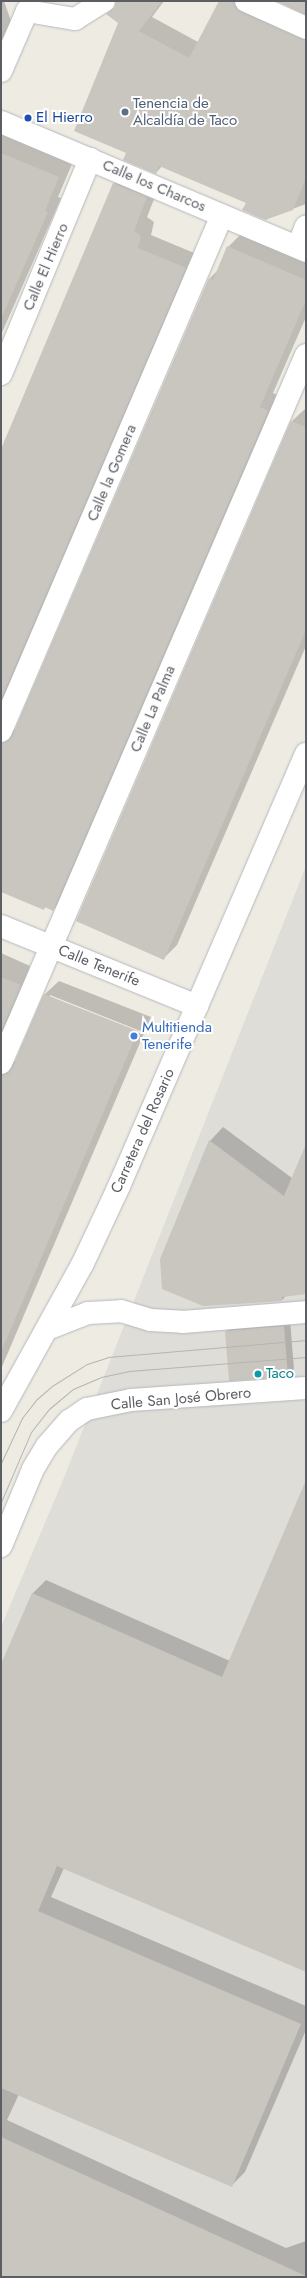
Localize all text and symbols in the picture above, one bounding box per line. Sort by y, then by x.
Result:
place label: Tenencia de Alcaldía de Taco [133,94,237,129]
marker: Tenencia de Alcaldía de Taco [120,107,130,117]
place label: El Hierro [36,109,93,127]
marker: El Hierro [23,113,33,123]
street label: Calle los Charcos [100,156,208,216]
street label: Calle El Hierro [19,220,73,314]
street label: Calle la Gomera [84,422,140,524]
street label: Calle La Palma [127,663,179,755]
street label: Calle Tenerife [56,941,142,991]
place label: Multitienda Tenerife [142,1018,212,1053]
marker: Multitienda Tenerife [129,1031,139,1041]
street label: Carretera del Rosario [107,1066,179,1196]
place label: Taco [266,1365,294,1383]
marker: Taco [253,1369,263,1379]
street label: Calle San José Obrero [110,1384,252,1414]

